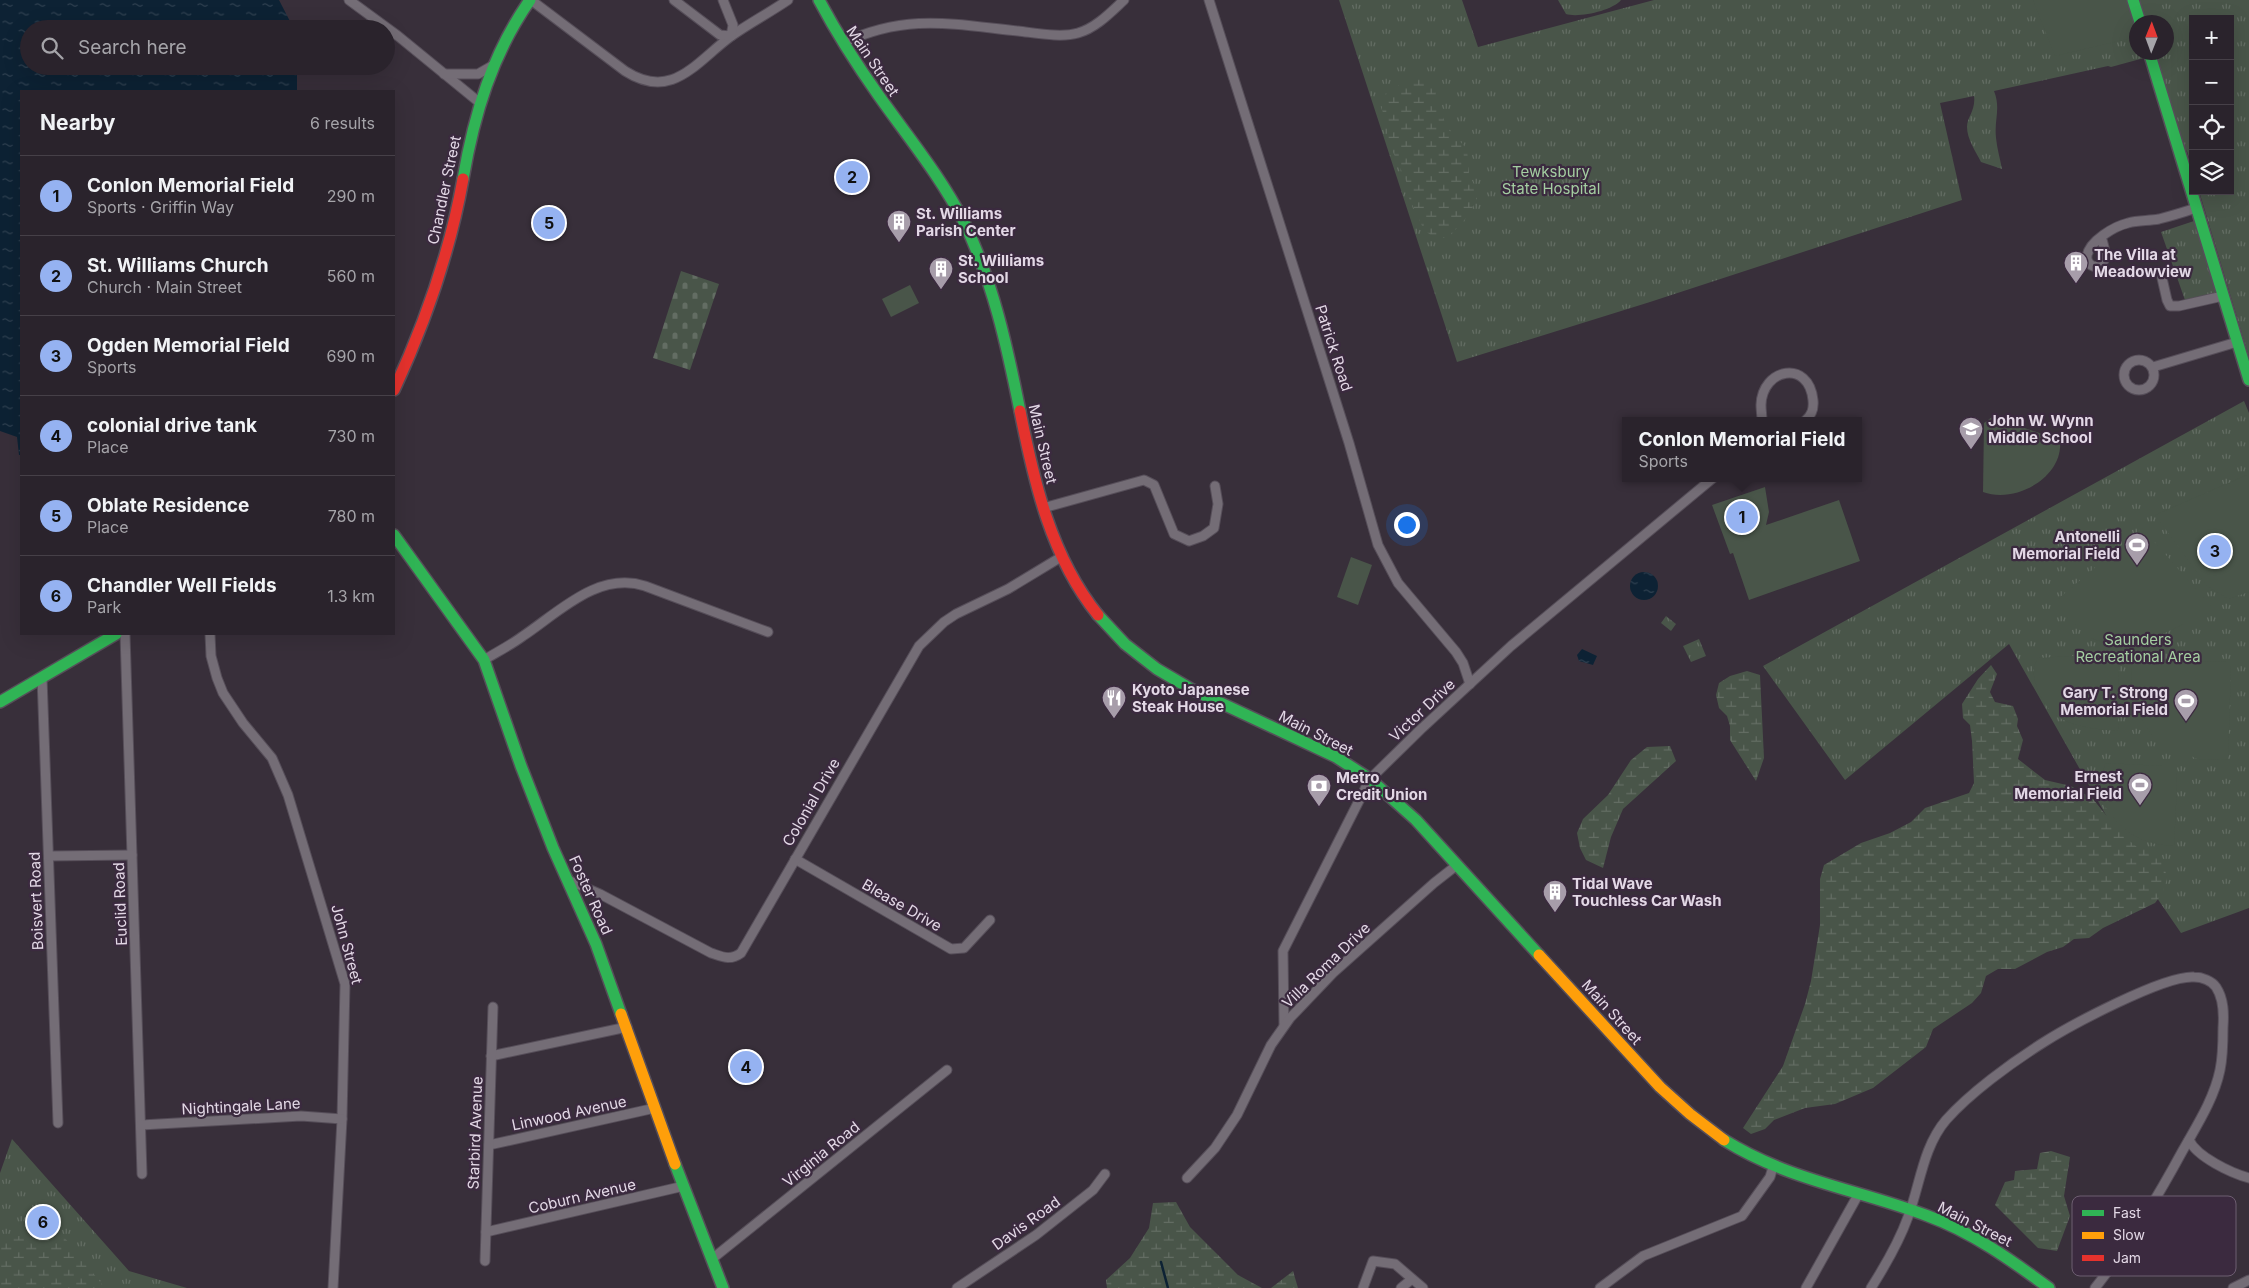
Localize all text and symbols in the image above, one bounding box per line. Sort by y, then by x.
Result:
north arrow [2129,15,2174,60]
map controls [2189,15,2234,195]
button: + [2189,15,2234,60]
search box [20,20,395,75]
street label: Main Street [842,22,904,100]
icon: search [38,34,66,62]
text: Search here [78,36,187,59]
button: − [2189,60,2234,105]
button: locate [2189,105,2234,150]
text: Nearby [40,110,115,135]
text: 6 results [310,113,375,133]
street label: Chandler Street [423,134,465,246]
button: layers [2189,150,2234,195]
pin: 2 [836,158,868,196]
park label: Tewksbury State Hospital [1502,162,1600,198]
text: Conlon Memorial Field [87,174,294,197]
text: 1 [53,186,59,206]
text: 290 m [327,186,375,206]
text: Sports · Griffin Way [87,197,234,217]
pin: 5 [533,204,565,242]
place label: St. Williams Parish Center [916,204,1016,240]
building icon: St. Williams Parish Center [886,209,912,243]
place label: The Villa at Meadowview [2094,245,2192,281]
building icon: The Villa at Meadowview [2063,250,2089,284]
place label: St. Williams School [958,251,1044,287]
text: St. Williams Church [87,254,268,277]
building icon: St. Williams School [928,256,954,290]
text: 2 [51,266,61,286]
text: 560 m [327,266,375,286]
text: Church · Main Street [87,277,242,297]
street label: Patrick Road [1311,302,1357,394]
text: Ogden Memorial Field [87,334,290,357]
text: 3 [51,346,61,366]
text: 690 m [327,346,375,366]
text: Sports [87,357,136,377]
street label: Main Street [1025,402,1061,486]
place label: John W. Wynn Middle School [1988,411,2094,447]
text: colonial drive tank [87,414,257,437]
school or university icon: John W. Wynn Middle School [1958,416,1984,450]
popup [1622,417,1862,482]
text: 4 [51,426,61,446]
text: 730 m [328,426,375,446]
text: Conlon Memorial Field [1638,428,1846,451]
text: Place [87,437,129,457]
text: Sports [1638,451,1688,471]
text: Oblate Residence [87,494,249,517]
pin: 1 [1726,498,1758,536]
text: 5 [51,506,61,526]
text: 780 m [328,506,375,526]
your location [1394,512,1420,538]
text: Place [87,517,129,537]
place label: Antonelli Memorial Field [2012,527,2120,563]
sports icon: Antonelli Memorial Field [2124,532,2150,566]
pin: 3 [2199,532,2231,570]
text: Chandler Well Fields [87,574,277,597]
text: 6 [51,586,61,606]
text: 1.3 km [327,586,375,606]
text: Park [87,597,121,617]
park label: Saunders Recreational Area [2075,630,2201,666]
street label: Victor Drive [1385,675,1459,745]
place label: Kyoto Japanese Steak House [1132,680,1250,716]
place label: Gary T. Strong Memorial Field [2060,683,2168,719]
restaurant icon: Kyoto Japanese Steak House [1101,685,1127,719]
sports icon: Gary T. Strong Memorial Field [2173,688,2199,722]
street label: Main Street [1276,706,1356,760]
street label: Colonial Drive [778,755,844,849]
place label: Ernest Memorial Field [2014,767,2123,803]
place label: Metro Credit Union [1336,768,1427,804]
sports icon: Ernest Memorial Field [2127,772,2153,806]
bank icon: Metro Credit Union [1306,773,1332,807]
street label: Boisvert Road [25,851,47,951]
street label: Foster Road [565,852,617,938]
street label: Euclid Road [109,862,131,946]
place label: Tidal Wave Touchless Car Wash [1572,874,1722,910]
street label: Blease Drive [859,875,945,935]
building icon: Tidal Wave Touchless Car Wash [1542,879,1568,913]
street label: John Street [327,902,367,986]
street label: Villa Roma Drive [1278,918,1374,1012]
street label: Main Street [1578,976,1646,1049]
pin: 4 [730,1048,762,1086]
street label: Starbird Avenue [464,1076,486,1190]
street label: Linwood Avenue [510,1092,628,1134]
street label: Nightingale Lane [181,1093,301,1119]
street label: Virginia Road [779,1117,863,1191]
street label: Coburn Avenue [526,1174,638,1218]
street label: Davis Road [988,1192,1064,1254]
legend [2072,1196,2236,1276]
street label: Main Street [1935,1197,2015,1251]
pin: 6 [27,1203,59,1241]
text: Fast [2113,1204,2141,1221]
text: Slow [2113,1226,2145,1243]
text: Jam [2113,1249,2141,1266]

